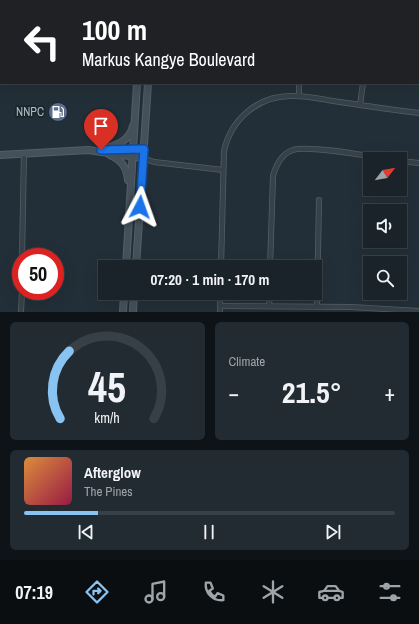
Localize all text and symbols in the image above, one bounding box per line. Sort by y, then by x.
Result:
text: 100 m [82,11,147,49]
icon: left [16,16,68,68]
text: Markus Kangye Boulevard [82,47,255,72]
fuel station icon: NNPC [47,101,69,123]
place label: NNPC [16,104,44,120]
pin [84,109,118,150]
icon: arrive [90,115,112,137]
north arrow [363,152,407,196]
map controls [363,152,407,300]
position arrow [119,186,161,228]
button: sound [363,204,407,248]
speed limit sign: 50 [12,248,64,300]
button: search [363,256,407,300]
text: 07:20 · 1 min · 170 m [151,269,269,290]
text: Climate [229,353,265,370]
text: 45 [88,359,126,415]
text: 21.5° [282,372,342,412]
text: − [229,378,239,408]
text: + [384,378,395,408]
text: km/h [95,408,120,427]
text: Afterglow [84,462,141,483]
text: The Pines [84,483,133,500]
icon: previous [75,521,97,543]
icon: pause [198,521,220,543]
icon: next [322,521,344,543]
icon: directions [83,578,111,606]
icon: music [142,578,170,606]
icon: phone [200,578,228,606]
icon: climate [259,578,287,606]
icon: car [317,578,345,606]
icon: filters [376,578,404,606]
text: 07:19 [15,580,53,605]

